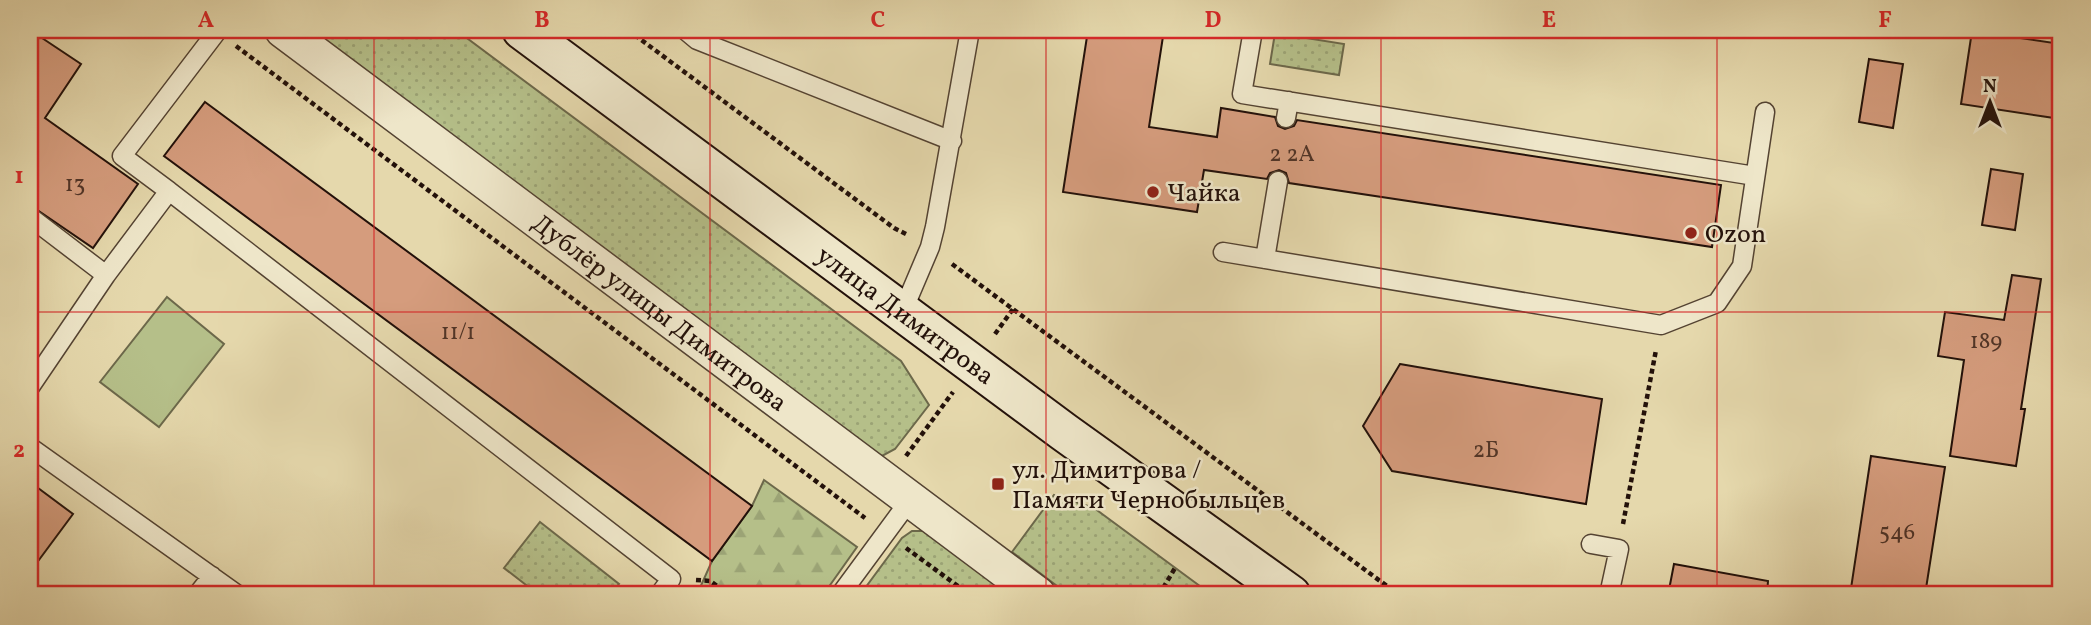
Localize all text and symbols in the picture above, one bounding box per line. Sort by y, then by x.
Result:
text: A [198,5,214,37]
text: B [534,5,550,37]
text: C [871,5,885,37]
text: D [1205,5,1222,37]
text: E [1542,5,1556,37]
text: F [1878,5,1892,37]
north arrow [1954,66,2024,136]
text: N [1983,74,1997,100]
house number: 2 2А [1269,139,1315,171]
text: 1 [14,161,24,193]
house number: 13 [65,169,85,201]
place label: Чайка [1167,176,1241,212]
marker: Чайка [1145,184,1161,200]
street label: Дублёр улицы Димитрова [524,206,794,421]
place label: Ozon [1705,217,1766,253]
marker: Ozon [1683,225,1699,241]
street label: улица Димитрова [808,238,1001,394]
house number: 11/1 [441,317,475,349]
house number: 189 [1970,326,2002,358]
text: 2 [13,435,25,467]
house number: 2Б [1473,435,1499,467]
place label: ул. Димитрова / Памяти Чернобыльцев [1012,453,1285,519]
marker: ул. Димитрова / Памяти Чернобыльцев [990,476,1006,492]
house number: 546 [1879,517,1915,549]

